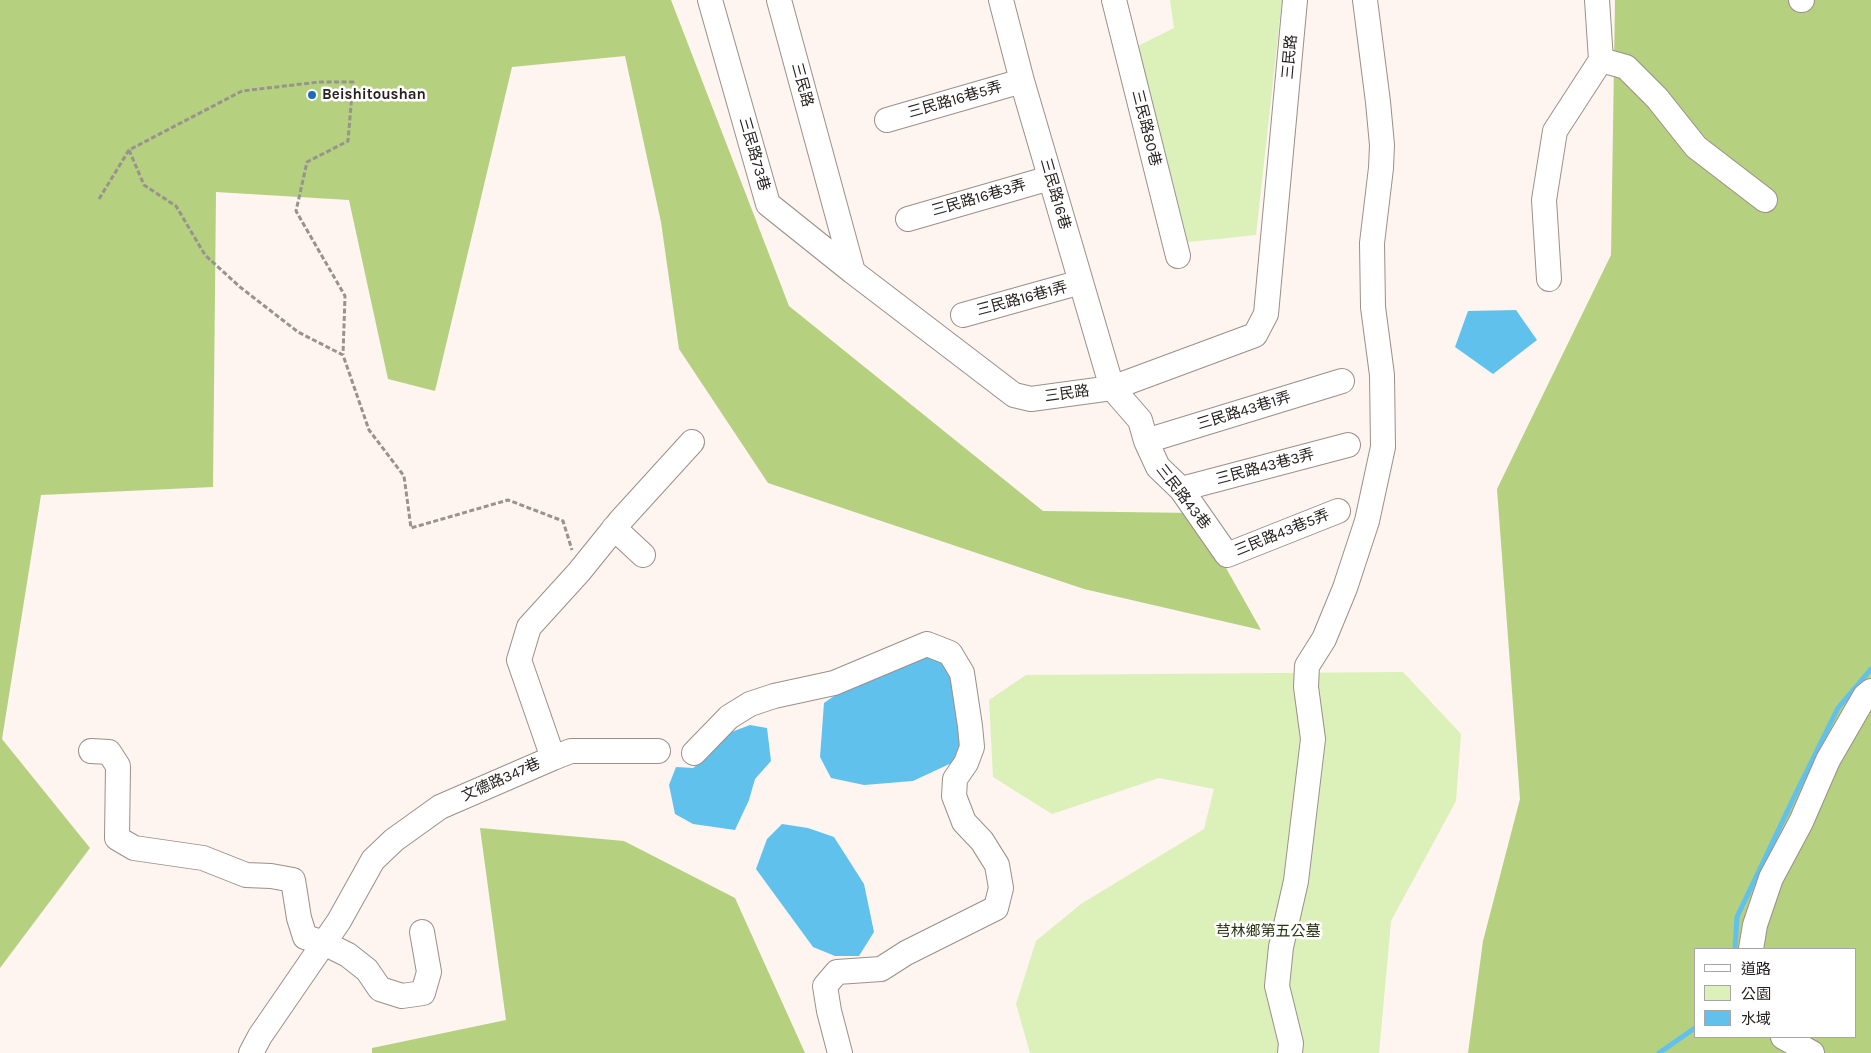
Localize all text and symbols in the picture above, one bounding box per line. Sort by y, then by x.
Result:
street label: 三民路 [1279,34,1301,80]
street label: 三民路 [787,61,817,109]
street label: 三民路16巷5弄 [906,78,1004,122]
place label: Beishitoushan [322,86,426,104]
street label: 三民路80巷 [1128,88,1164,168]
marker: Beishitoushan [306,89,318,101]
street label: 三民路73巷 [735,115,773,193]
street label: 三民路16巷 [1036,156,1074,232]
street label: 三民路16巷3弄 [930,176,1028,220]
street label: 三民路16巷1弄 [975,278,1069,320]
street label: 三民路 [1043,382,1091,406]
street label: 三民路43巷1弄 [1195,388,1293,434]
street label: 三民路43巷3弄 [1214,445,1316,489]
street label: 三民路43巷 [1152,461,1214,533]
street label: 三民路43巷5弄 [1232,506,1332,560]
street label: 文德路347巷 [459,755,543,805]
park label: 芎林鄉第五公墓 [1216,923,1320,941]
legend [1694,948,1856,1038]
text: 道路 [1741,960,1771,978]
text: 公園 [1741,985,1771,1003]
text: 水域 [1741,1010,1771,1028]

